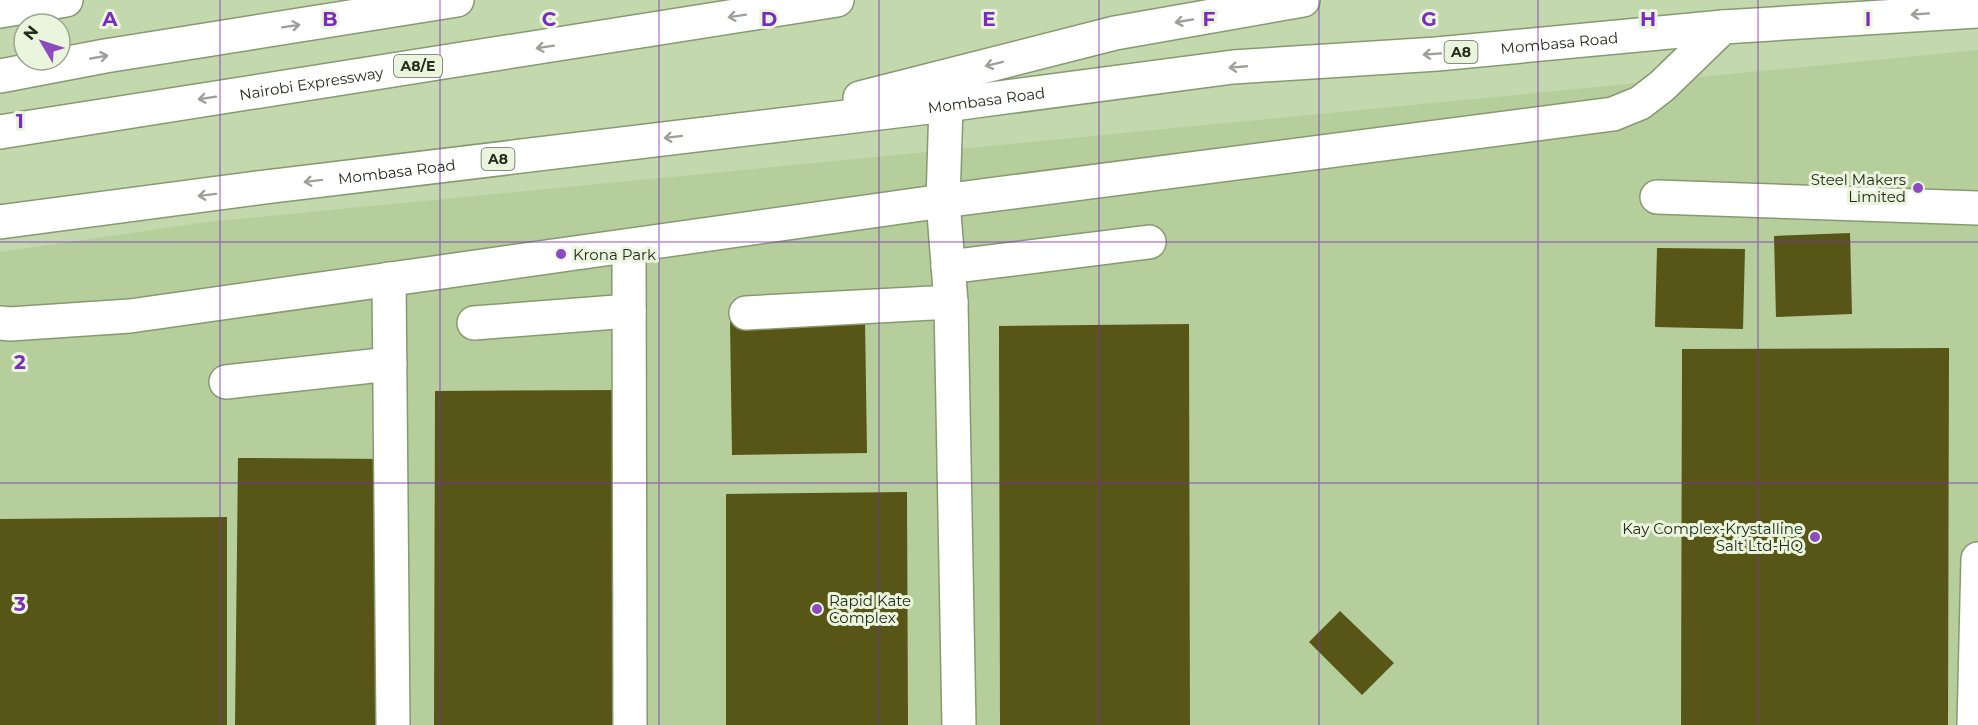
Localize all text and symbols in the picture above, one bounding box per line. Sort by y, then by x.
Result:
text: A [101,7,118,31]
text: B [322,7,338,31]
text: C [542,7,557,31]
text: D [761,7,777,31]
text: E [982,7,996,31]
text: F [1203,7,1216,31]
text: G [1421,7,1437,31]
text: H [1640,7,1656,31]
text: I [1865,7,1871,31]
one-way arrow [1910,9,1930,20]
one-way arrow [728,11,748,22]
north arrow [12,12,72,72]
one-way arrow [1174,16,1194,27]
one-way arrow [281,21,301,32]
text: N [19,22,42,44]
street label: Mombasa Road [1500,27,1619,57]
road number: A8 [1444,41,1478,63]
one-way arrow [535,42,555,53]
one-way arrow [1423,49,1443,60]
one-way arrow [88,51,108,62]
road number: A8/E [394,55,442,77]
one-way arrow [984,58,1003,70]
street label: Nairobi Expressway [238,62,385,104]
one-way arrow [1228,62,1248,73]
street label: Mombasa Road [927,82,1046,117]
one-way arrow [197,93,217,104]
text: 1 [16,109,24,133]
one-way arrow [664,132,684,143]
road number: A8 [482,148,514,170]
street label: Mombasa Road [337,155,456,188]
place label: Steel Makers Limited [1811,170,1906,206]
one-way arrow [304,176,323,187]
marker: Steel Makers Limited [1911,181,1925,195]
one-way arrow [198,190,218,201]
place label: Krona Park [573,245,656,264]
marker: Krona Park [554,247,568,261]
text: 2 [14,350,26,374]
place label: Kay Complex-Krystalline Salt Ltd-HQ [1622,519,1803,555]
marker: Kay Complex-Krystalline Salt Ltd-HQ [1808,530,1822,544]
place label: Rapid Kate Complex [829,591,911,627]
text: 3 [13,592,26,616]
marker: Rapid Kate Complex [810,602,824,616]

